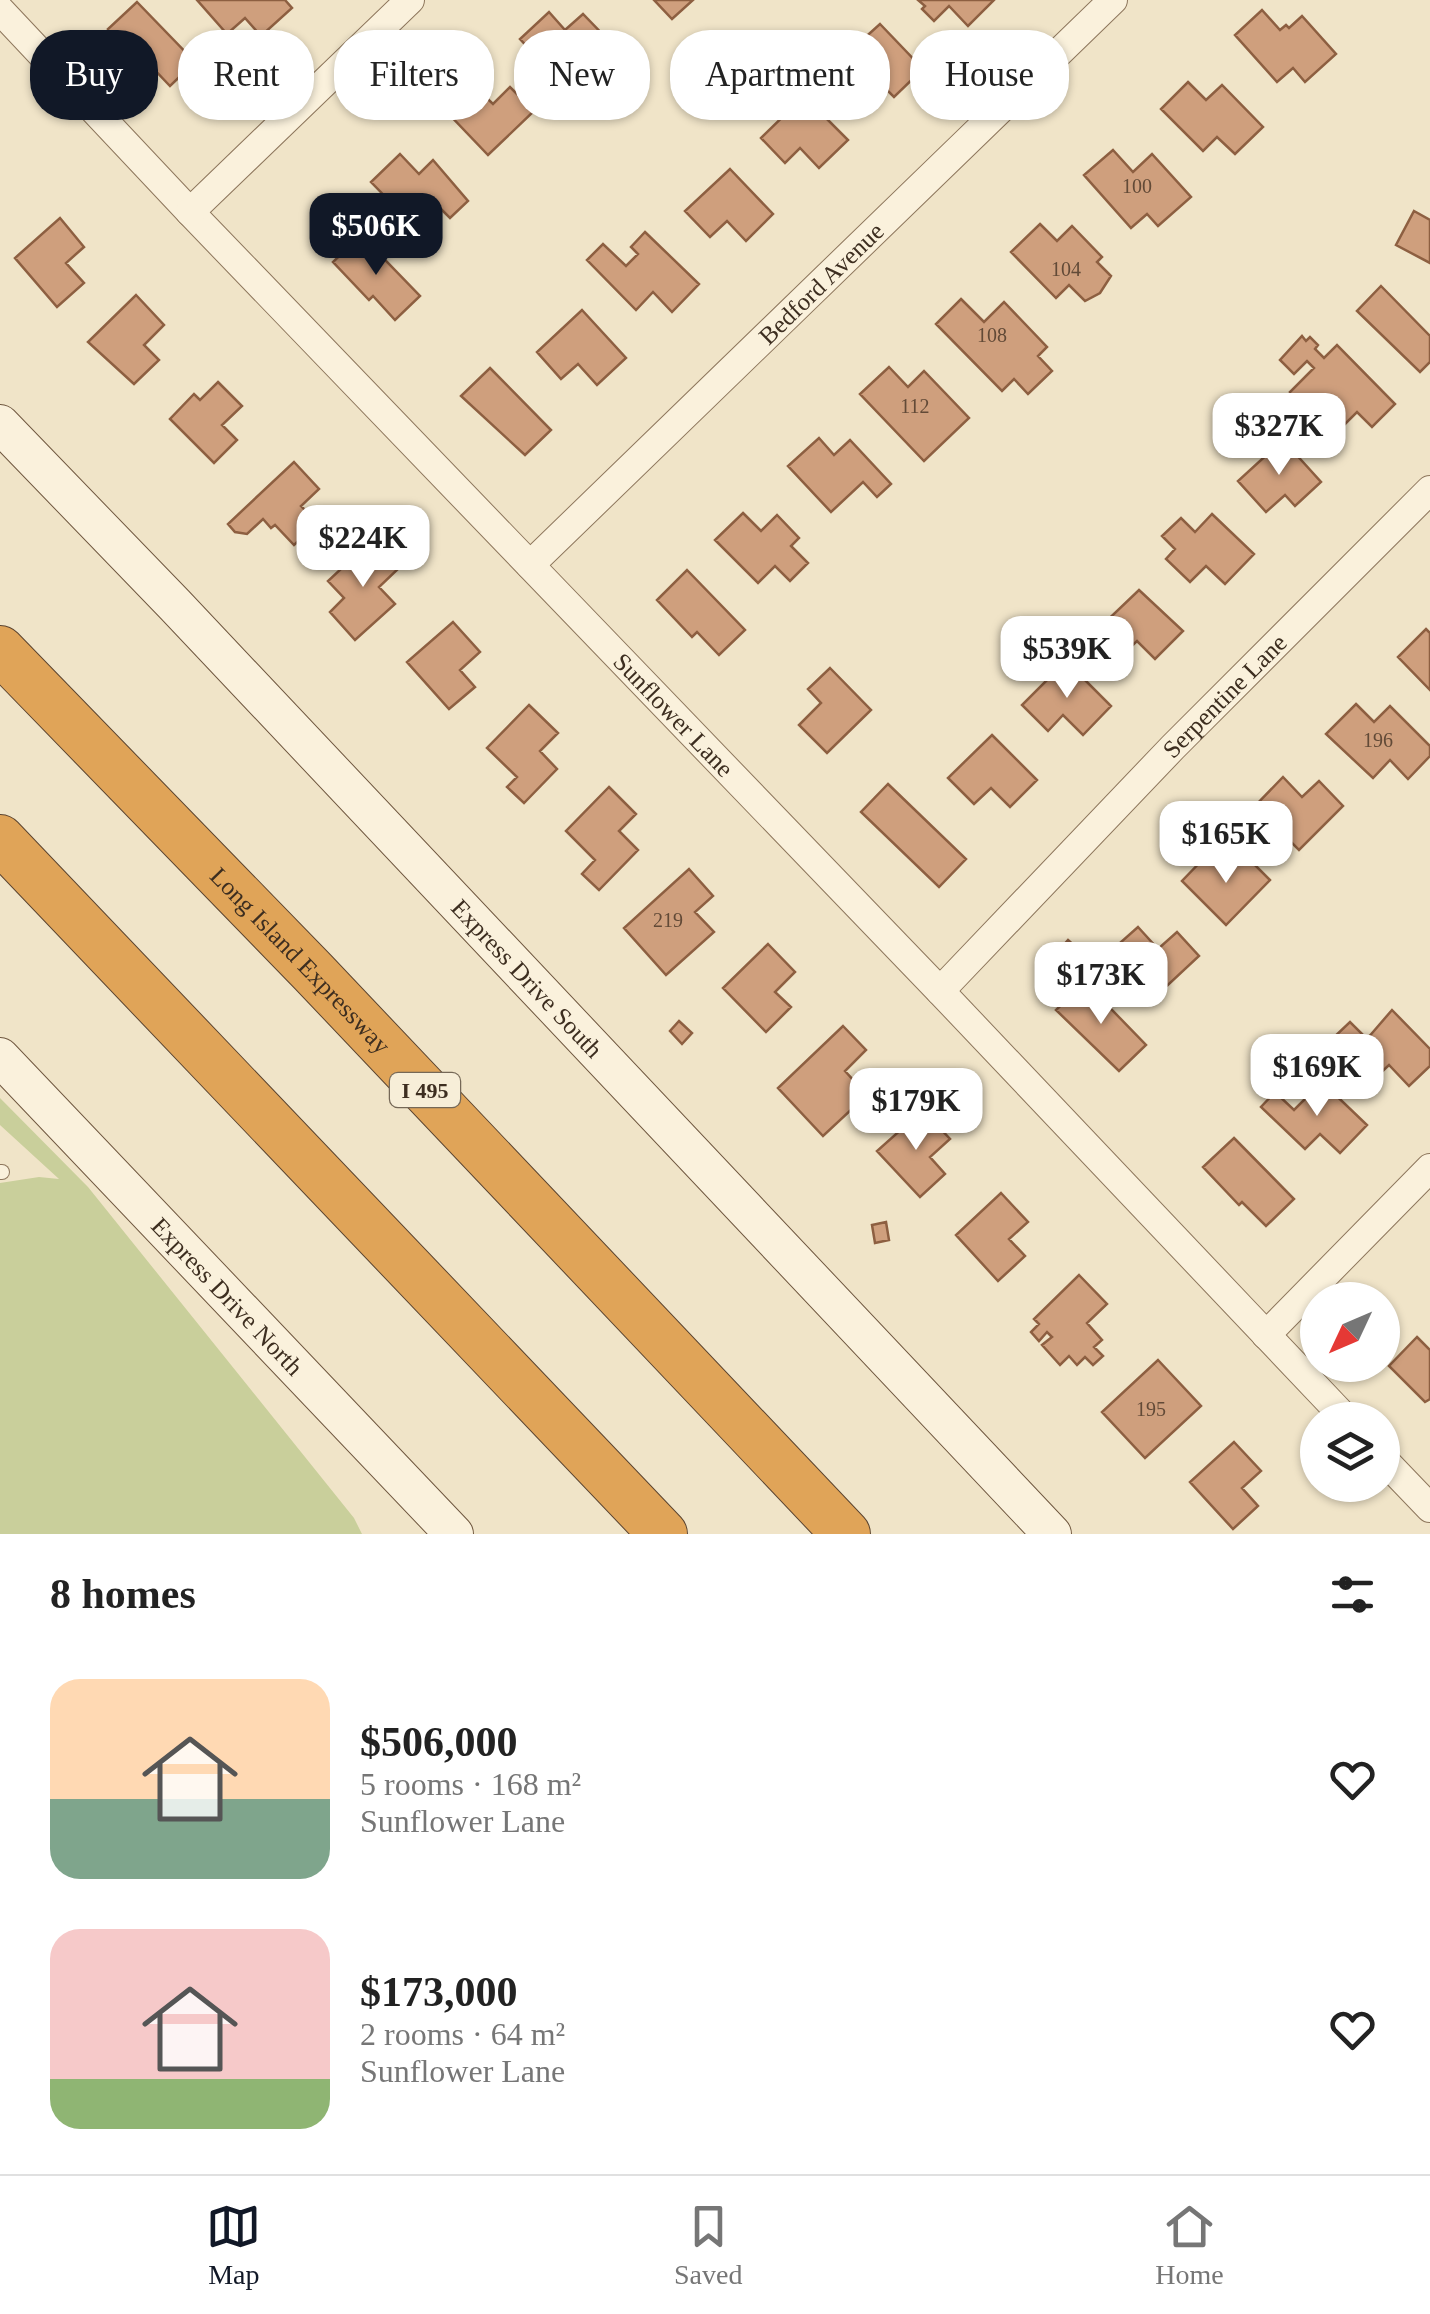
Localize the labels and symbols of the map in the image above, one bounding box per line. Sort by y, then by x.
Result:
house number: 100 [1122,175,1152,197]
pin: $506K [306,193,446,278]
street label: Bedford Avenue [753,217,889,350]
house number: 104 [1051,258,1081,280]
house number: 108 [977,324,1007,346]
pin: $327K [1209,393,1349,478]
house number: 112 [900,395,930,417]
pin: $224K [293,505,433,590]
pin: $539K [997,616,1137,701]
street label: Serpentine Lane [1157,629,1292,763]
street label: Sunflower Lane [608,648,739,782]
house number: 196 [1363,729,1393,751]
pin: $165K [1156,801,1296,886]
street label: Long Island Expressway [205,862,396,1059]
street label: Express Drive South [446,894,608,1063]
house number: 219 [653,909,683,931]
pin: $173K [1031,942,1171,1027]
pin: $169K [1247,1034,1387,1119]
pin: $179K [846,1068,986,1153]
road number: I 495 [390,1073,460,1107]
street label: Express Drive North [146,1212,309,1381]
north arrow [1300,1282,1400,1382]
house number: 195 [1136,1398,1166,1420]

